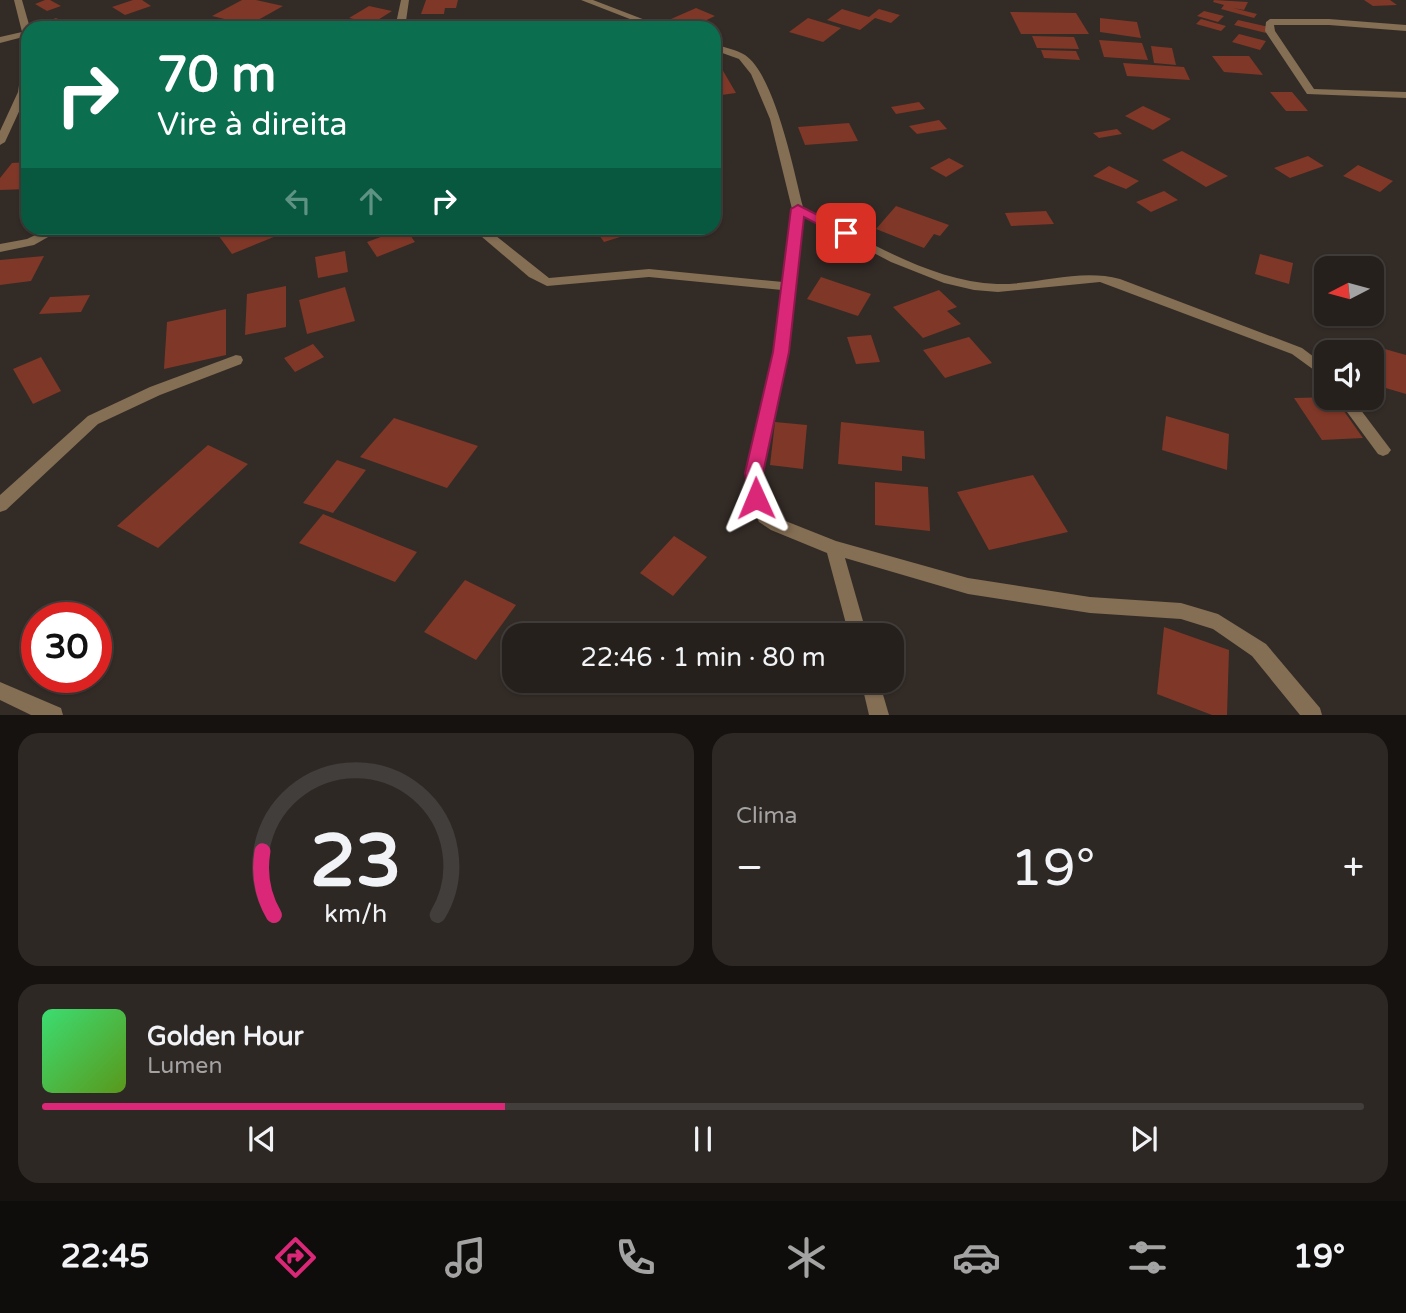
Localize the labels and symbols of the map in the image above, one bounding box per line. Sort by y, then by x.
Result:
pin [816,203,876,263]
north arrow [1314,256,1384,326]
position arrow [719,461,793,535]
speed limit sign: 30 [21,602,112,693]

